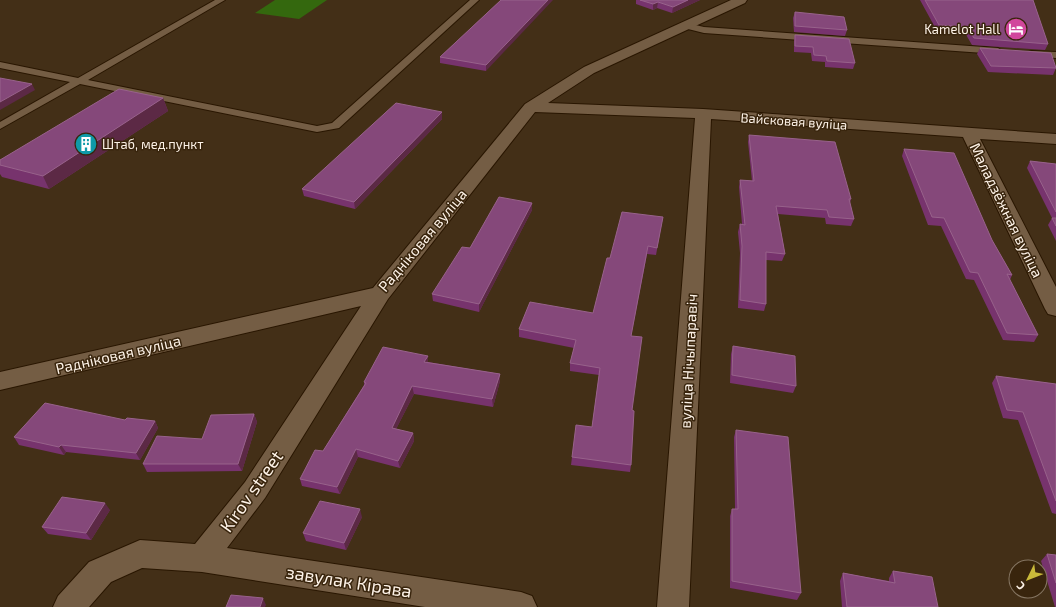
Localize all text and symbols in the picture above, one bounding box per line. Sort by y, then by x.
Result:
hotel icon: Kamelot Hall [1003,16,1029,42]
place label: Kamelot Hall [924,21,1000,37]
street label: Вайсковая вуліца [740,109,848,133]
building icon: Штаб, мeд.пункт [73,131,99,157]
place label: Штаб, мeд.пункт [102,136,204,152]
street label: Маладзёжная вуліца [966,140,1047,281]
street label: Радніковая вуліца [374,185,471,296]
street label: вуліца Нічыпаравіч [675,293,702,429]
street label: Радніковая вуліца [54,331,183,378]
street label: Kirov street [215,446,287,536]
north arrow [1008,559,1048,599]
street label: завулак Кірава [285,560,413,602]
text: С [1013,579,1027,593]

